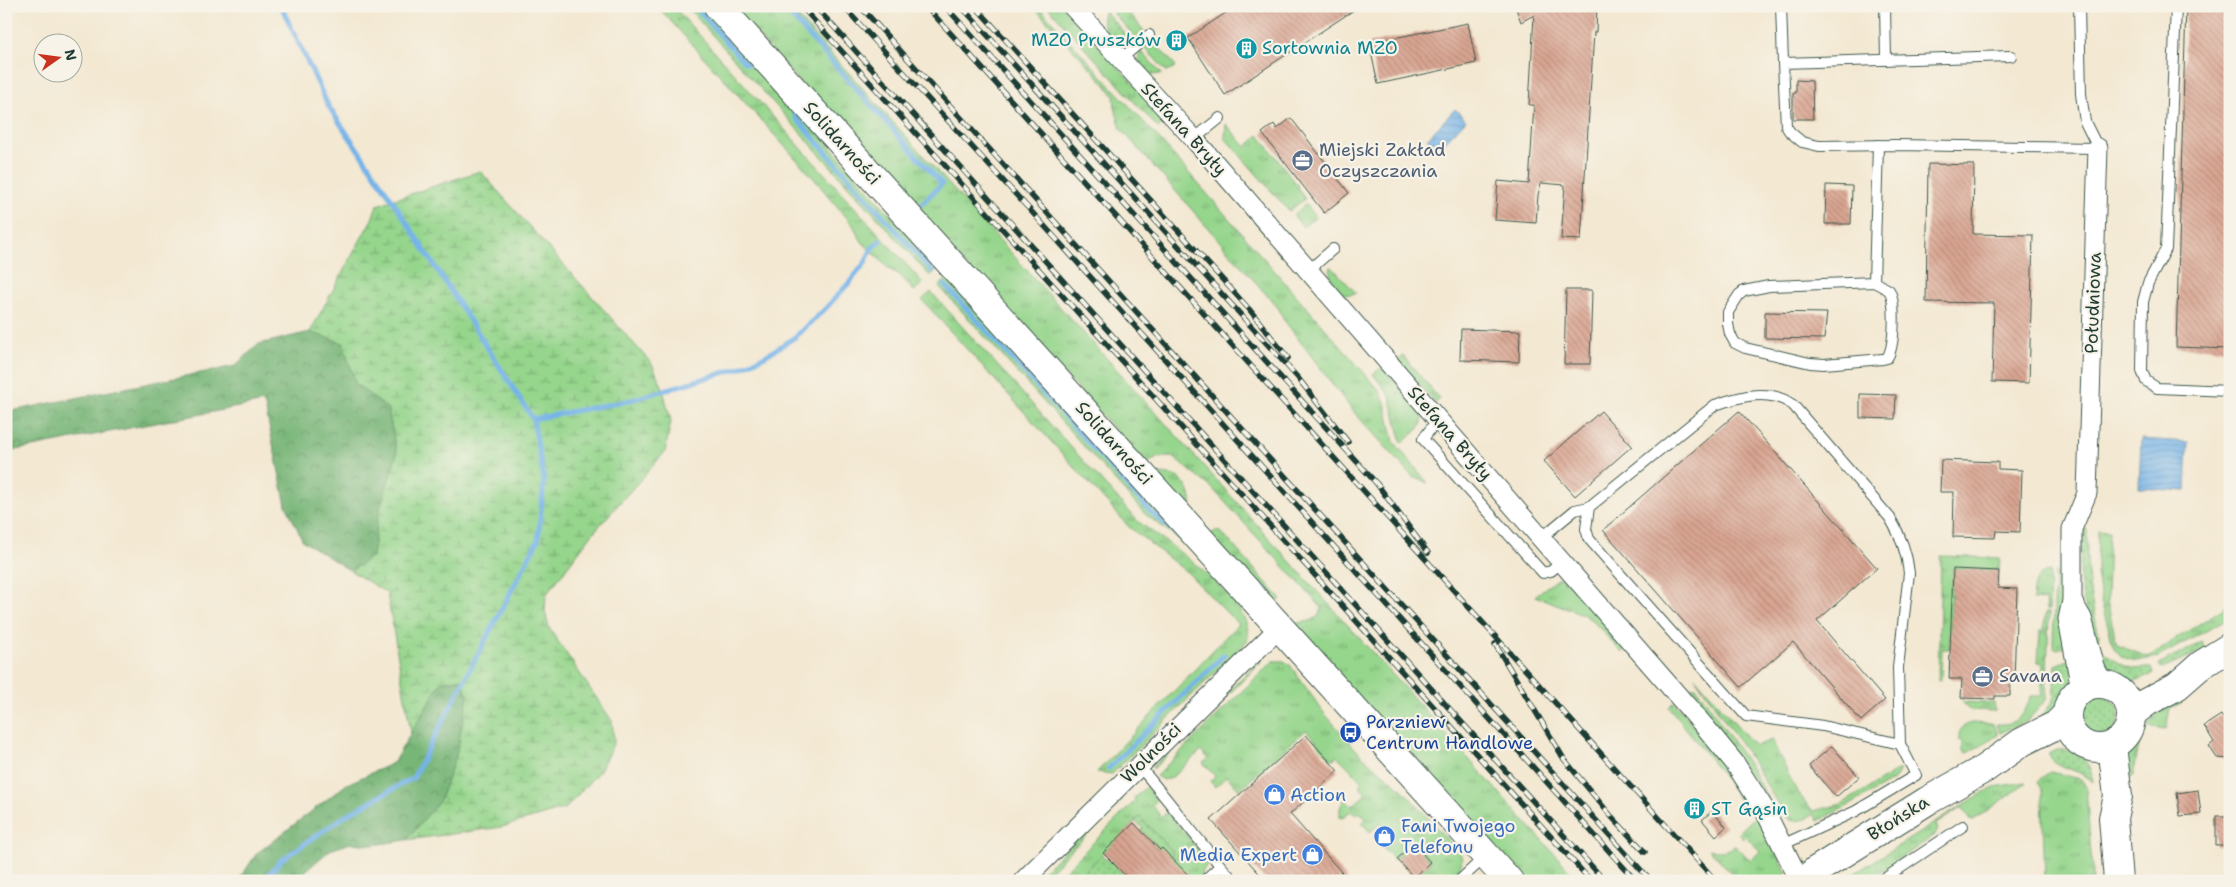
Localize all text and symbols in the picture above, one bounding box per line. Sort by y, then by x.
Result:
place label: MZO Pruszków [1031,28,1161,52]
building icon: MZO Pruszków [1165,28,1189,52]
north arrow [32,32,82,82]
building icon: Sortownia MZO [1234,36,1258,60]
place label: Sortownia MZO [1262,36,1398,60]
text: N [61,47,81,62]
street label: Stefana Bryły [1136,77,1232,181]
street label: Solidarności [798,96,886,190]
place label: Miejski Zakład Oczyszczania [1319,138,1446,183]
office icon: Miejski Zakład Oczyszczania [1291,148,1315,172]
street label: Południowa [2079,252,2107,354]
street label: Stefana Bryły [1402,381,1498,485]
street label: Solidarności [1070,396,1158,490]
office icon: Savana [1971,664,1995,688]
place label: Savana [1999,664,2062,688]
place label: Parzniew Centrum Handlowe [1366,710,1533,755]
street label: Wolności [1115,717,1187,789]
bus stop icon: Parzniew Centrum Handlowe [1338,720,1362,744]
shop icon: Action [1262,783,1286,807]
place label: Action [1290,783,1346,807]
street label: Błońska [1863,790,1933,846]
building icon: ST Gąsin [1683,797,1707,821]
place label: ST Gąsin [1711,797,1787,821]
place label: Fani Twojego Telefonu [1401,814,1516,859]
shop icon: Fani Twojego Telefonu [1373,824,1397,848]
place label: Media Expert [1180,843,1297,867]
shop icon: Media Expert [1301,843,1325,867]

